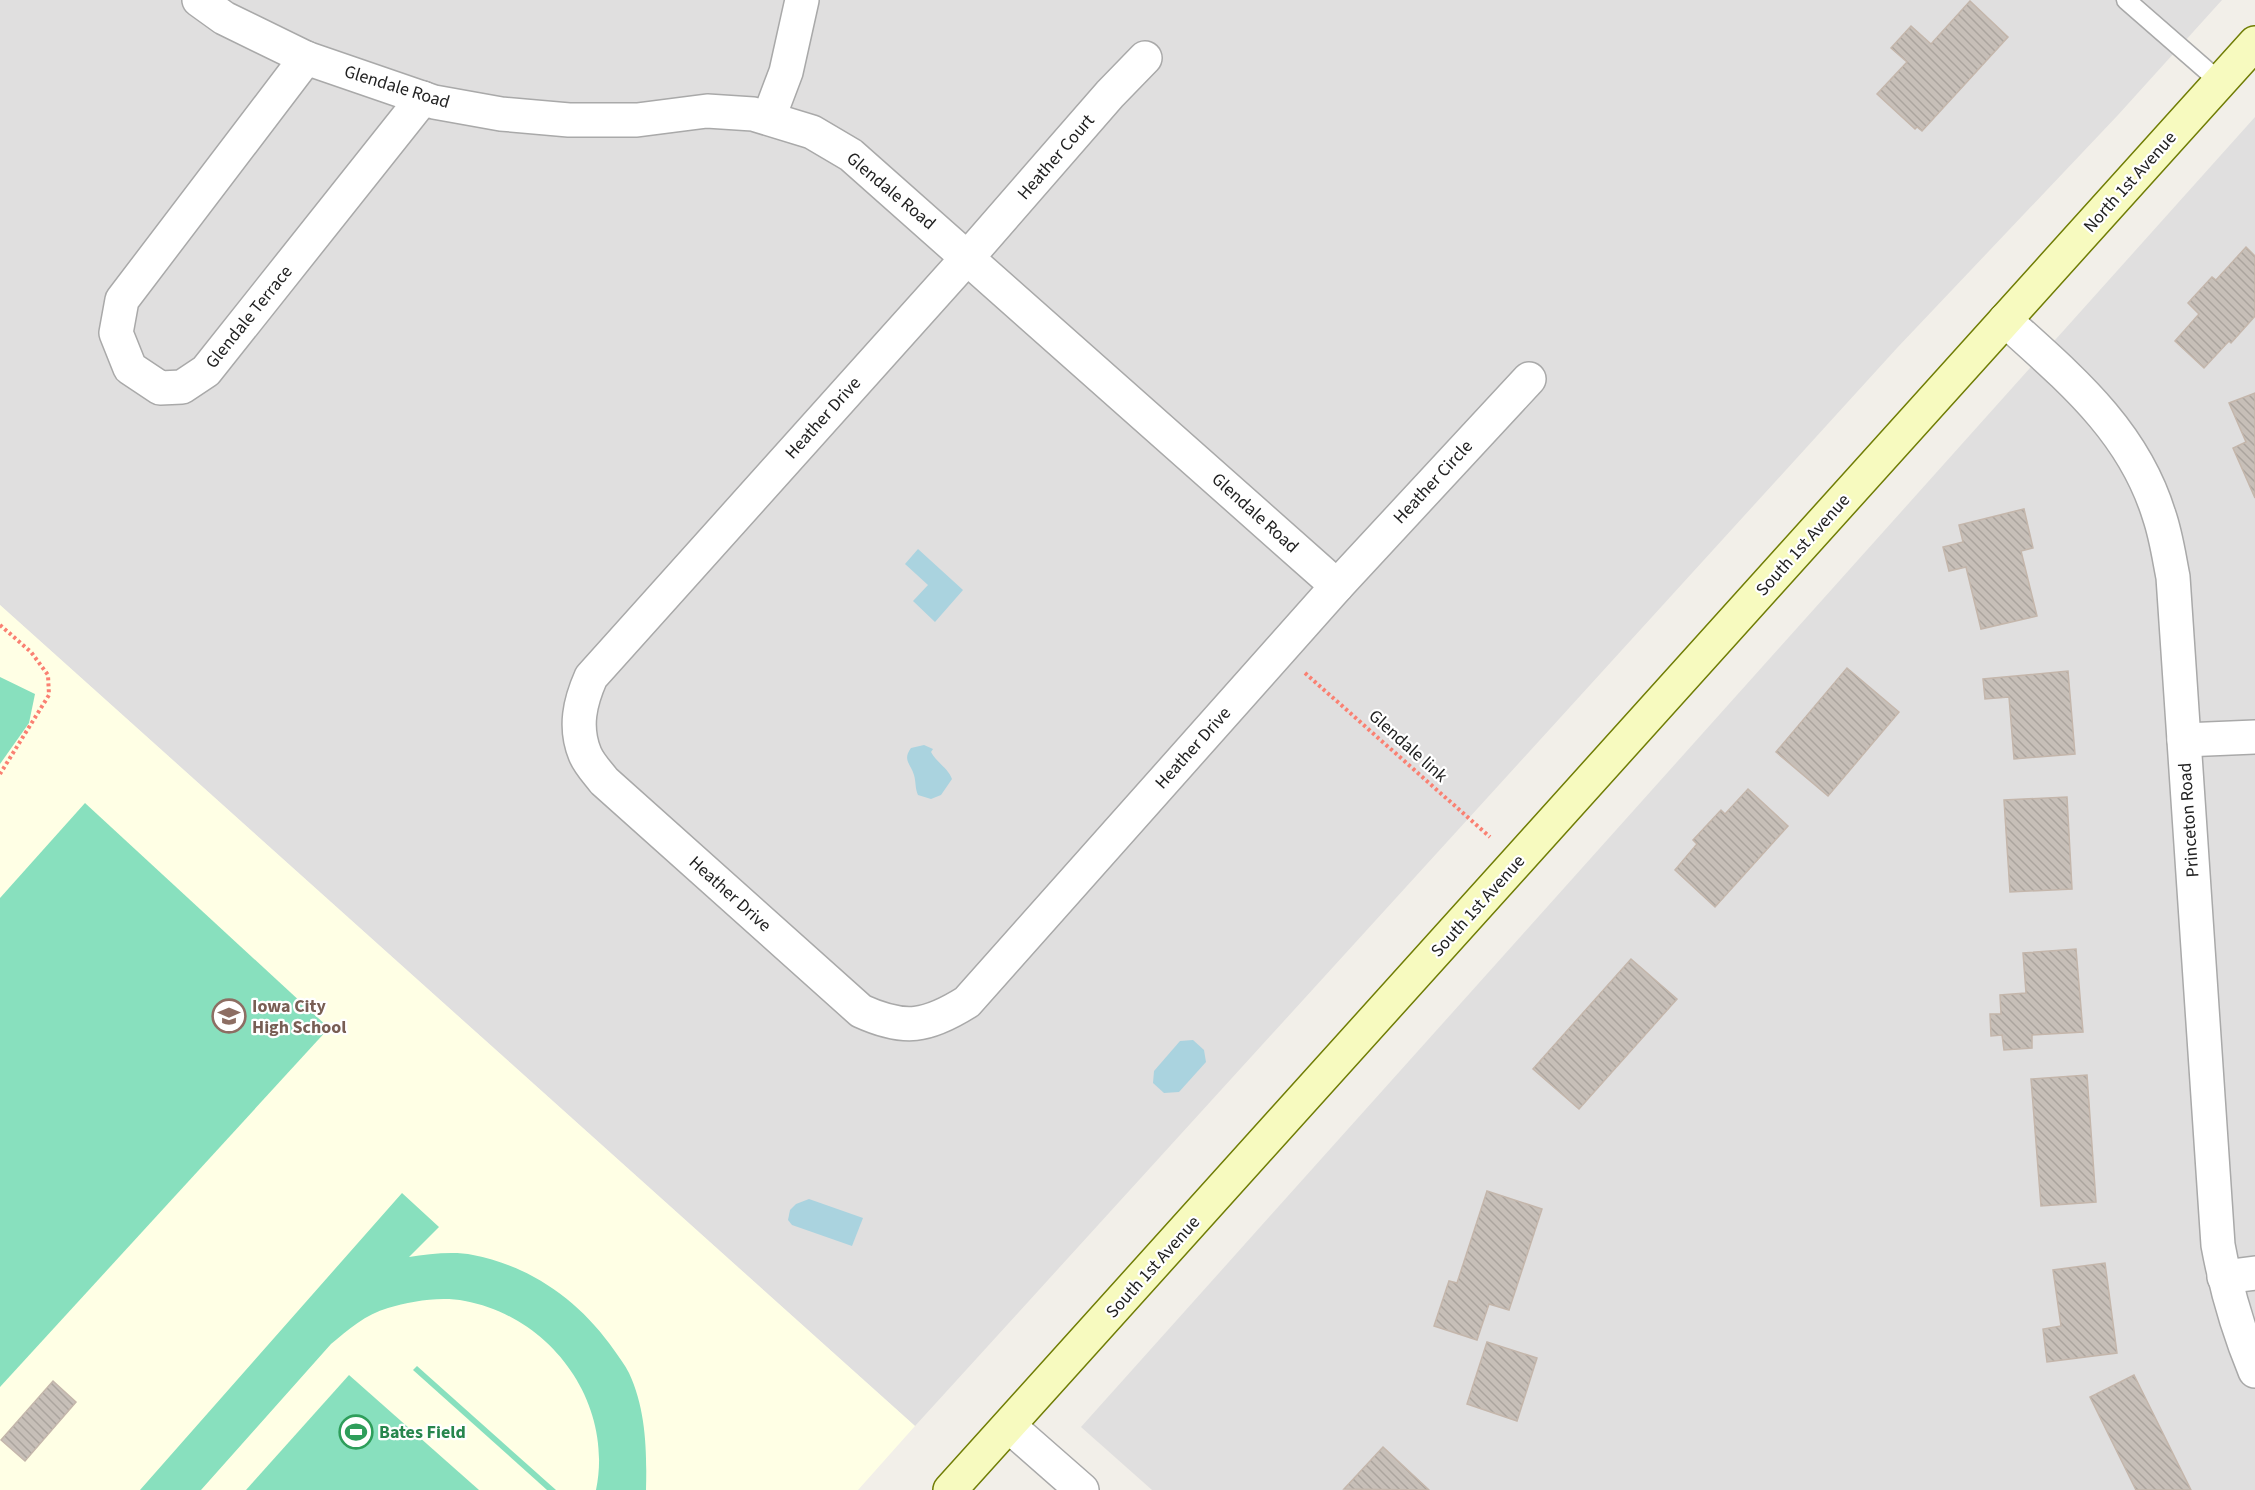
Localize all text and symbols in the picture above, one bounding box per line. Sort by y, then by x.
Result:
street label: Glendale Road [341,59,453,115]
street label: Heather Court [1012,109,1100,205]
street label: North 1st Avenue [2078,126,2182,238]
street label: Glendale Road [841,146,941,236]
street label: Glendale Terrace [200,260,298,374]
street label: Heather Drive [779,371,867,465]
street label: Heather Circle [1388,435,1478,529]
street label: Glendale Road [1206,467,1304,559]
street label: South 1st Avenue [1750,488,1856,602]
street label: Heather Drive [1149,701,1237,795]
street label: Glendale link [1363,704,1453,788]
street label: Princeton Road [2173,762,2205,878]
street label: South 1st Avenue [1425,849,1531,963]
street label: Heather Drive [683,850,777,938]
place label: Iowa City High School [252,994,346,1040]
school or university icon: Iowa City High School [211,998,247,1034]
street label: South 1st Avenue [1100,1210,1206,1324]
sports icon: Bates Field [338,1414,374,1450]
place label: Bates Field [379,1420,466,1445]

